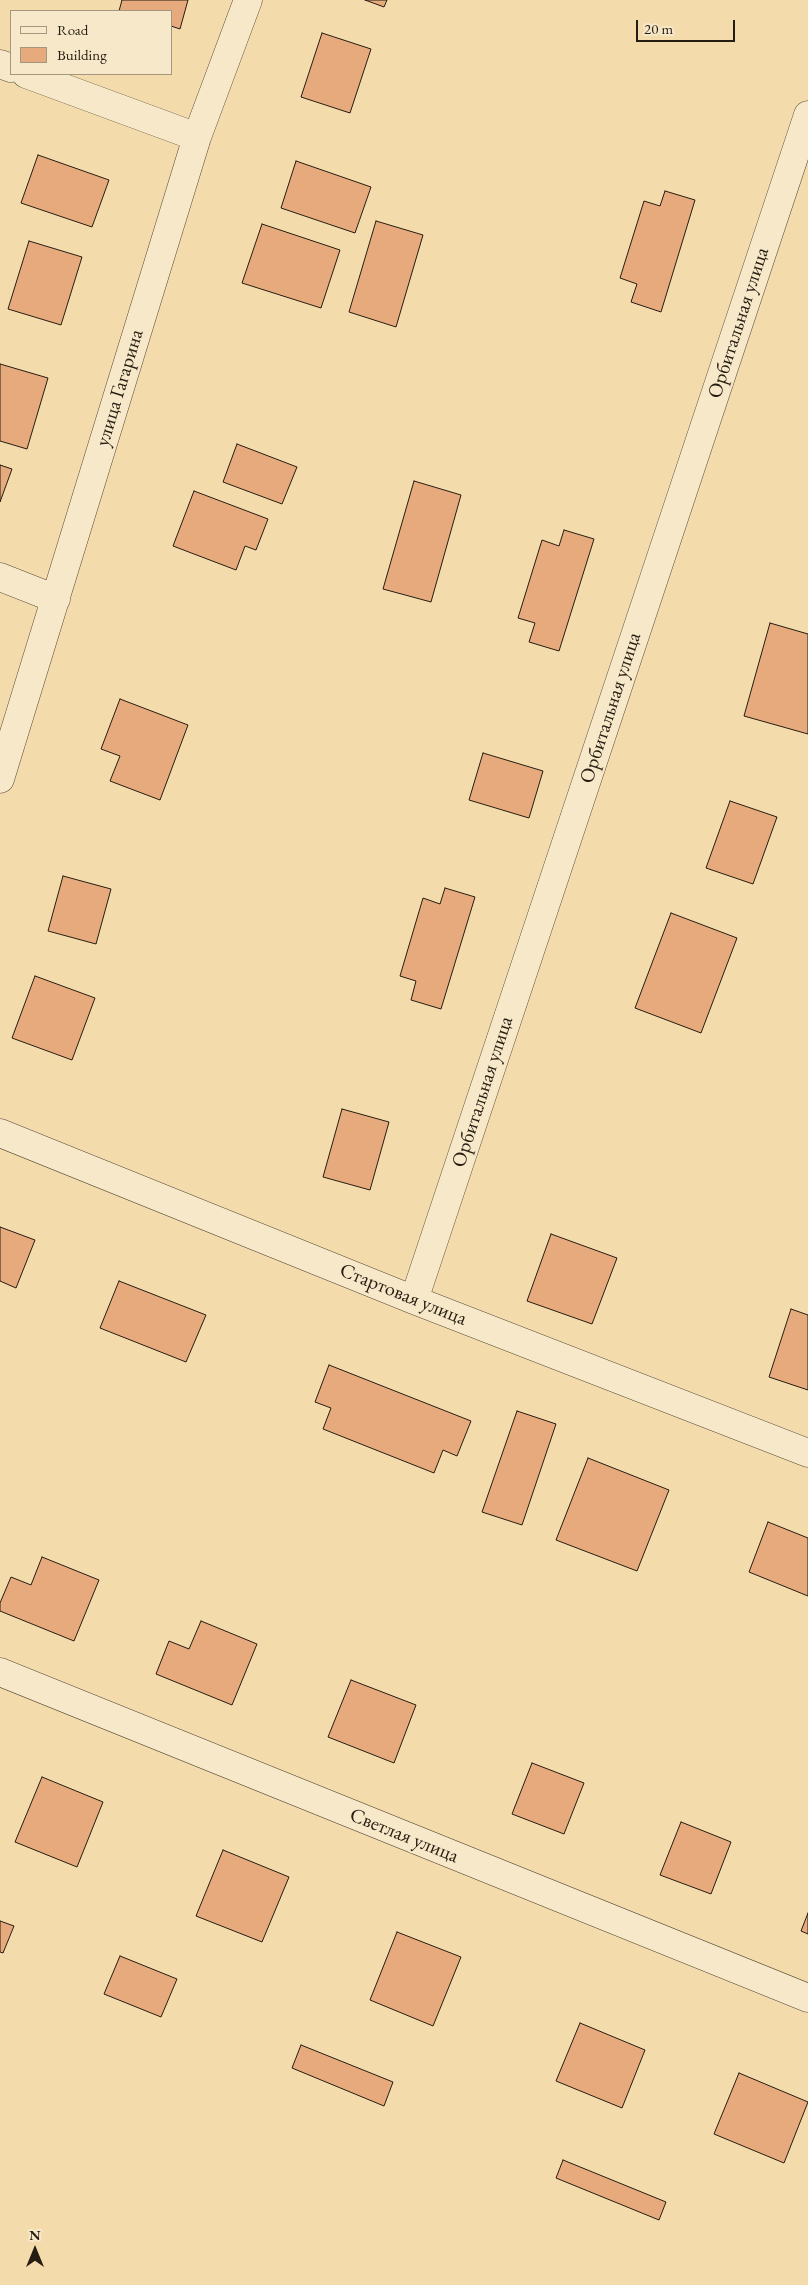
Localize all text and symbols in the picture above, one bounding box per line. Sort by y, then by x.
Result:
legend [10,10,172,75]
scale bar [638,10,737,42]
text: 20 m [644,19,673,38]
text: Road [57,20,88,39]
text: Building [57,45,107,64]
street label: Орбитальная улица [703,245,775,401]
street label: улица Гагарина [91,327,149,449]
street label: Орбитальная улица [575,630,647,786]
street label: Орбитальная улица [447,1014,519,1170]
street label: Стартовая улица [336,1259,470,1331]
street label: Светлая улица [346,1803,462,1869]
north arrow [10,2225,60,2275]
text: N [29,2226,41,2244]

